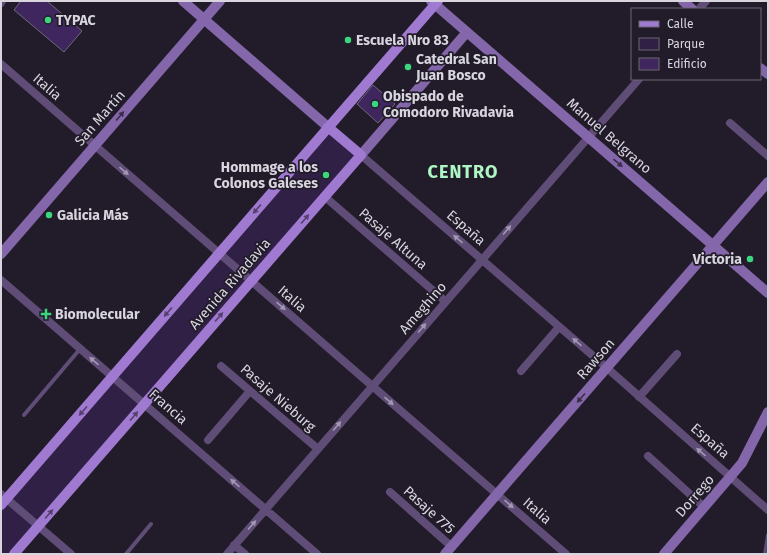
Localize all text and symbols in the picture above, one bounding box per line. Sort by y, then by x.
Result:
legend [631,8,761,80]
place label: TYPAC [56,12,96,29]
marker: TYPAC [43,15,53,25]
text: Calle [667,17,694,31]
place label: Escuela Nro 83 [356,32,449,49]
marker: Escuela Nro 83 [343,35,353,45]
text: Parque [667,37,705,51]
place label: Catedral San Juan Bosco [415,51,497,84]
text: Edificio [667,57,707,71]
marker: Catedral San Juan Bosco [403,62,413,72]
street label: Italia [29,70,65,104]
street label: San Martín [71,87,129,149]
place label: Obispado de Comodoro Rivadavia [383,88,514,121]
street label: Manuel Belgrano [563,95,655,177]
marker: Obispado de Comodoro Rivadavia [370,99,380,109]
one-way arrow [116,111,125,121]
one-way arrow [613,158,623,167]
place label: Hommage a los Colonos Galeses [214,159,318,192]
district label: CENTRO [428,161,498,183]
one-way arrow [119,166,130,175]
marker: Hommage a los Colonos Galeses [321,170,331,180]
one-way arrow [253,204,262,215]
street label: Pasaje Altuna [355,205,431,273]
place label: Galicia Más [57,207,129,224]
street label: España [443,207,489,249]
marker: Galicia Más [44,210,54,220]
one-way arrow [300,214,309,224]
one-way arrow [503,224,512,235]
one-way arrow [453,234,463,244]
street label: Avenida Rivadavia [186,235,274,333]
place label: Victoria [692,251,742,268]
marker: Victoria [745,254,755,264]
street label: Ameghino [396,278,450,338]
street label: Italia [274,282,310,316]
one-way arrow [275,302,286,311]
place label: Biomolecular [55,306,140,323]
one-way arrow [163,307,172,318]
marker: Biomolecular [40,308,52,320]
one-way arrow [215,312,224,323]
one-way arrow [418,323,427,333]
street label: Rawson [574,335,618,383]
one-way arrow [572,338,582,347]
one-way arrow [89,356,99,365]
street label: Pasaje Nieburg [237,361,320,436]
street label: Francia [145,386,191,428]
one-way arrow [577,392,586,403]
one-way arrow [384,396,395,405]
one-way arrow [78,405,87,416]
one-way arrow [130,410,139,421]
street label: España [687,420,733,462]
one-way arrow [333,421,342,431]
one-way arrow [696,447,706,456]
street label: Dorrego [672,471,718,521]
one-way arrow [229,478,240,487]
street label: Pasaje 775 [400,483,458,537]
street label: Italia [519,494,555,528]
one-way arrow [504,499,514,509]
one-way arrow [45,509,54,519]
one-way arrow [248,519,257,530]

